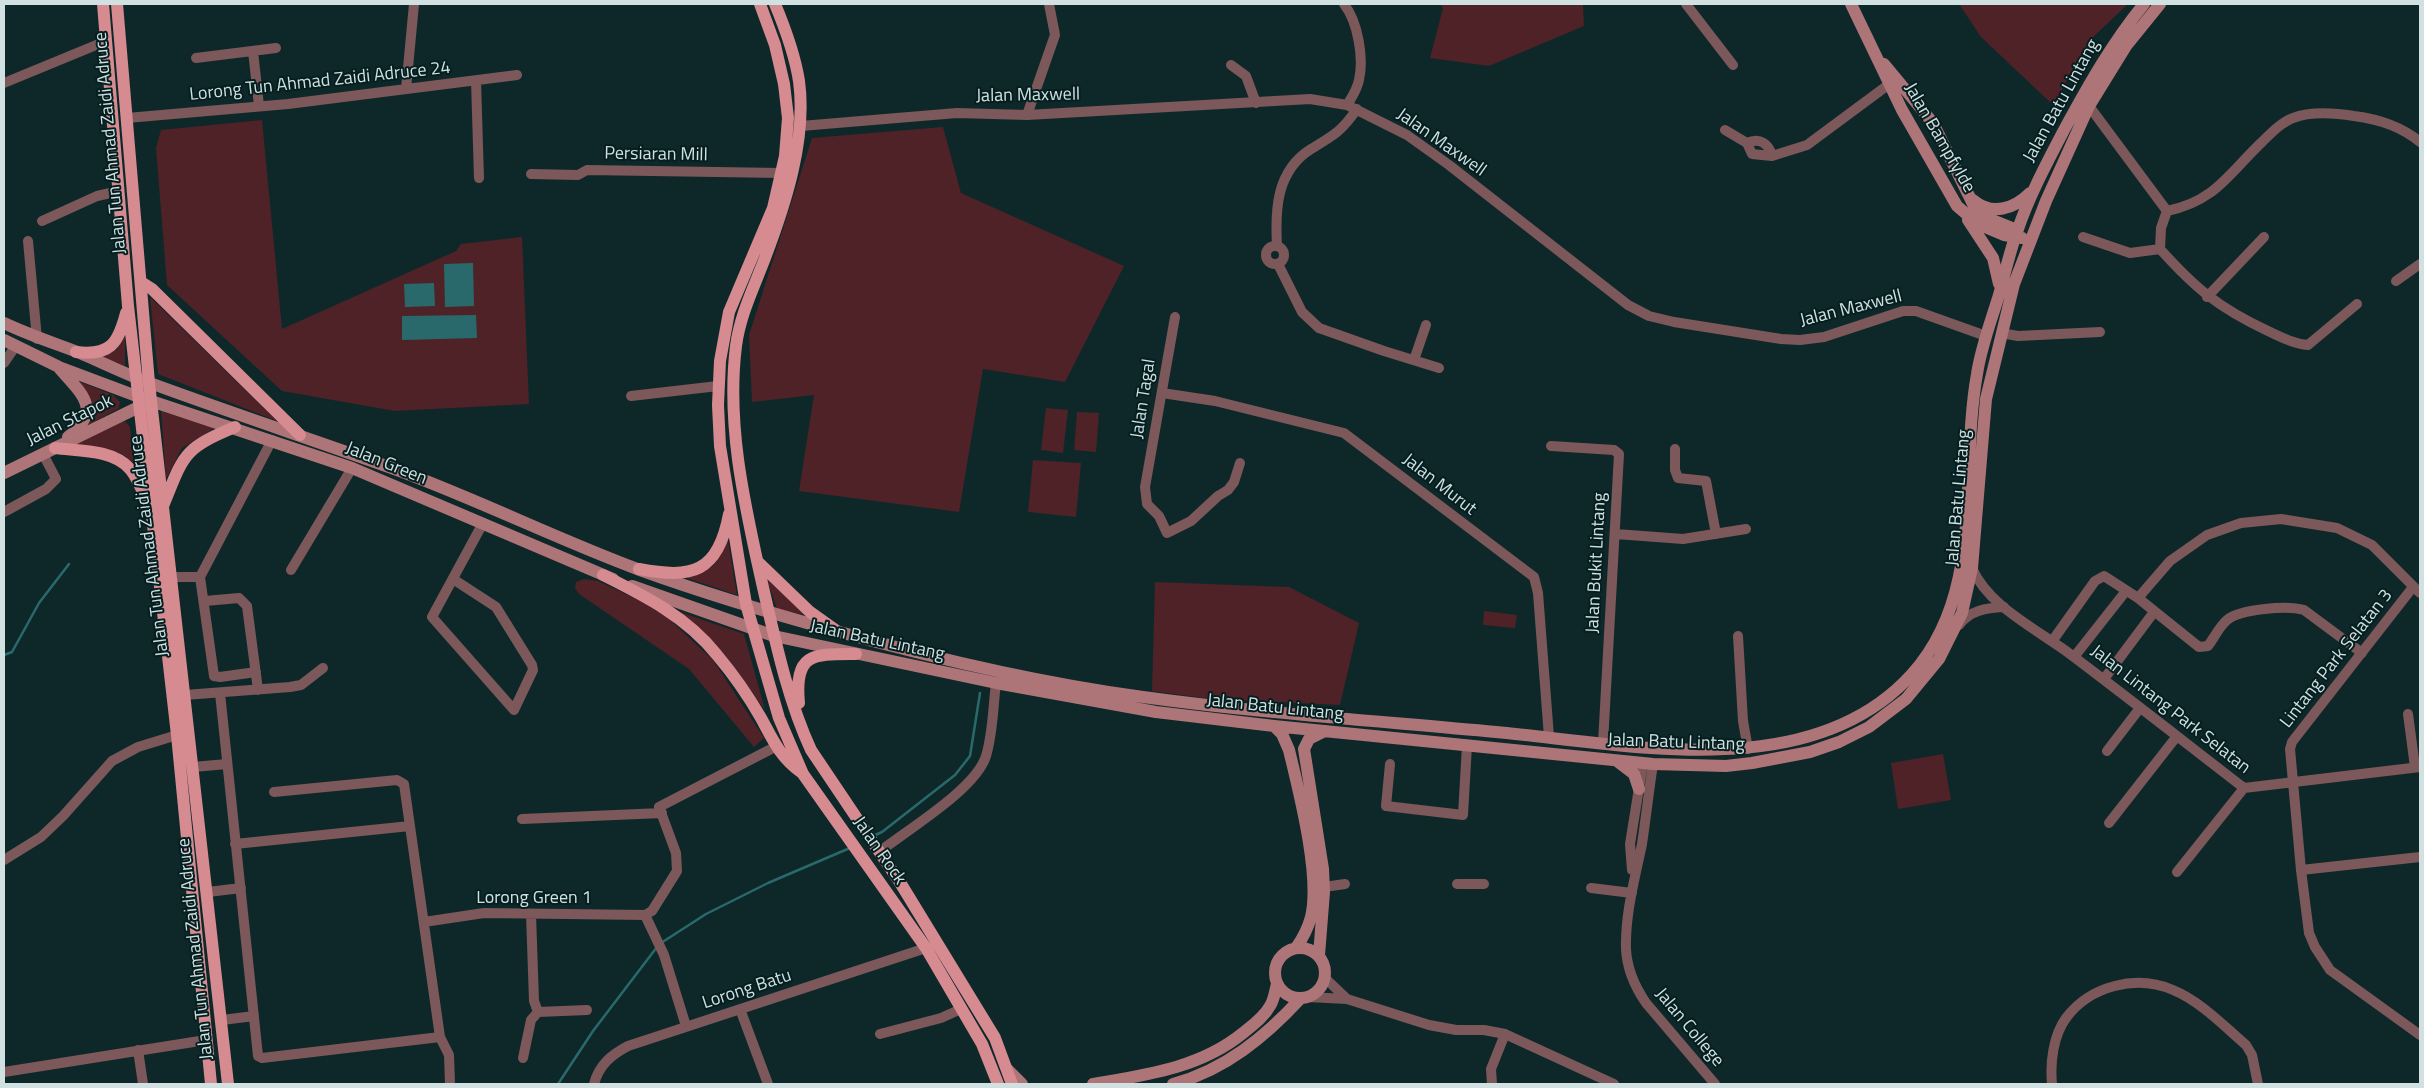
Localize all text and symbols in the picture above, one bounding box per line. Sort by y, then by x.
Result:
street label: Jalan Tun Ahmad Zaidi Adruce [91,31,131,255]
street label: Jalan Batu Lintang [2019,36,2105,166]
street label: Lorong Tun Ahmad Zaidi Adruce 24 [188,58,452,106]
street label: Jalan Bampfylde [1899,79,1979,197]
street label: Jalan Maxwell [976,84,1080,108]
street label: Jalan Maxwell [1392,104,1490,182]
street label: Persiaran Mill [604,143,708,167]
street label: Jalan Maxwell [1798,286,1904,332]
street label: Jalan Tagal [1127,358,1161,440]
street label: Jalan Stapok [23,391,117,451]
street label: Jalan Batu Lintang [1942,429,1976,567]
street label: Jalan Tun Ahmad Zaidi Adruce [126,434,174,658]
street label: Jalan Green [342,438,430,490]
street label: Jalan Murut [1398,449,1480,521]
street label: Jalan Bukit Lintang [1583,492,1611,634]
street label: Lintang Park Selatan 3 [2276,585,2398,733]
street label: Jalan Batu Lintang [808,616,946,666]
street label: Jalan Lintang Park Selatan [2086,641,2254,779]
street label: Jalan Batu Lintang [1206,690,1344,726]
street label: Jalan Batu Lintang [1607,730,1745,756]
street label: Jalan Rock [848,813,910,889]
street label: Jalan Tun Ahmad Zaidi Adruce [174,837,218,1061]
street label: Lorong Green 1 [476,888,592,910]
street label: Lorong Batu [700,965,794,1015]
street label: Jalan College [1650,984,1728,1072]

